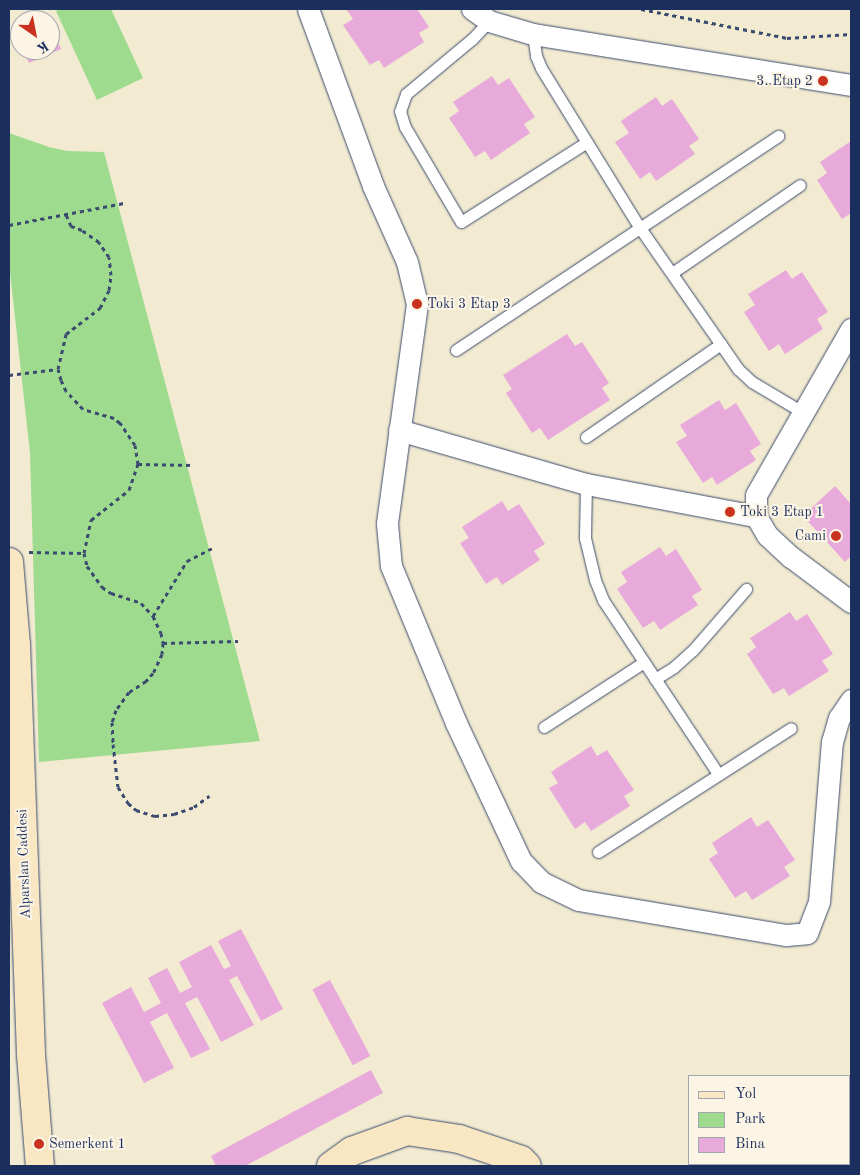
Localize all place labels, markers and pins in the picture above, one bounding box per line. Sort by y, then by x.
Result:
place label: 3. Etap 2 [756,73,813,89]
marker: 3. Etap 2 [817,75,829,87]
place label: Toki 3 Etap 3 [427,296,511,312]
marker: Toki 3 Etap 3 [411,298,423,310]
place label: Toki 3 Etap 1 [740,504,824,520]
marker: Toki 3 Etap 1 [724,506,736,518]
place label: Cami [795,528,826,544]
marker: Cami [830,530,842,542]
place label: Semerkent 1 [49,1136,126,1152]
marker: Semerkent 1 [33,1138,45,1150]

